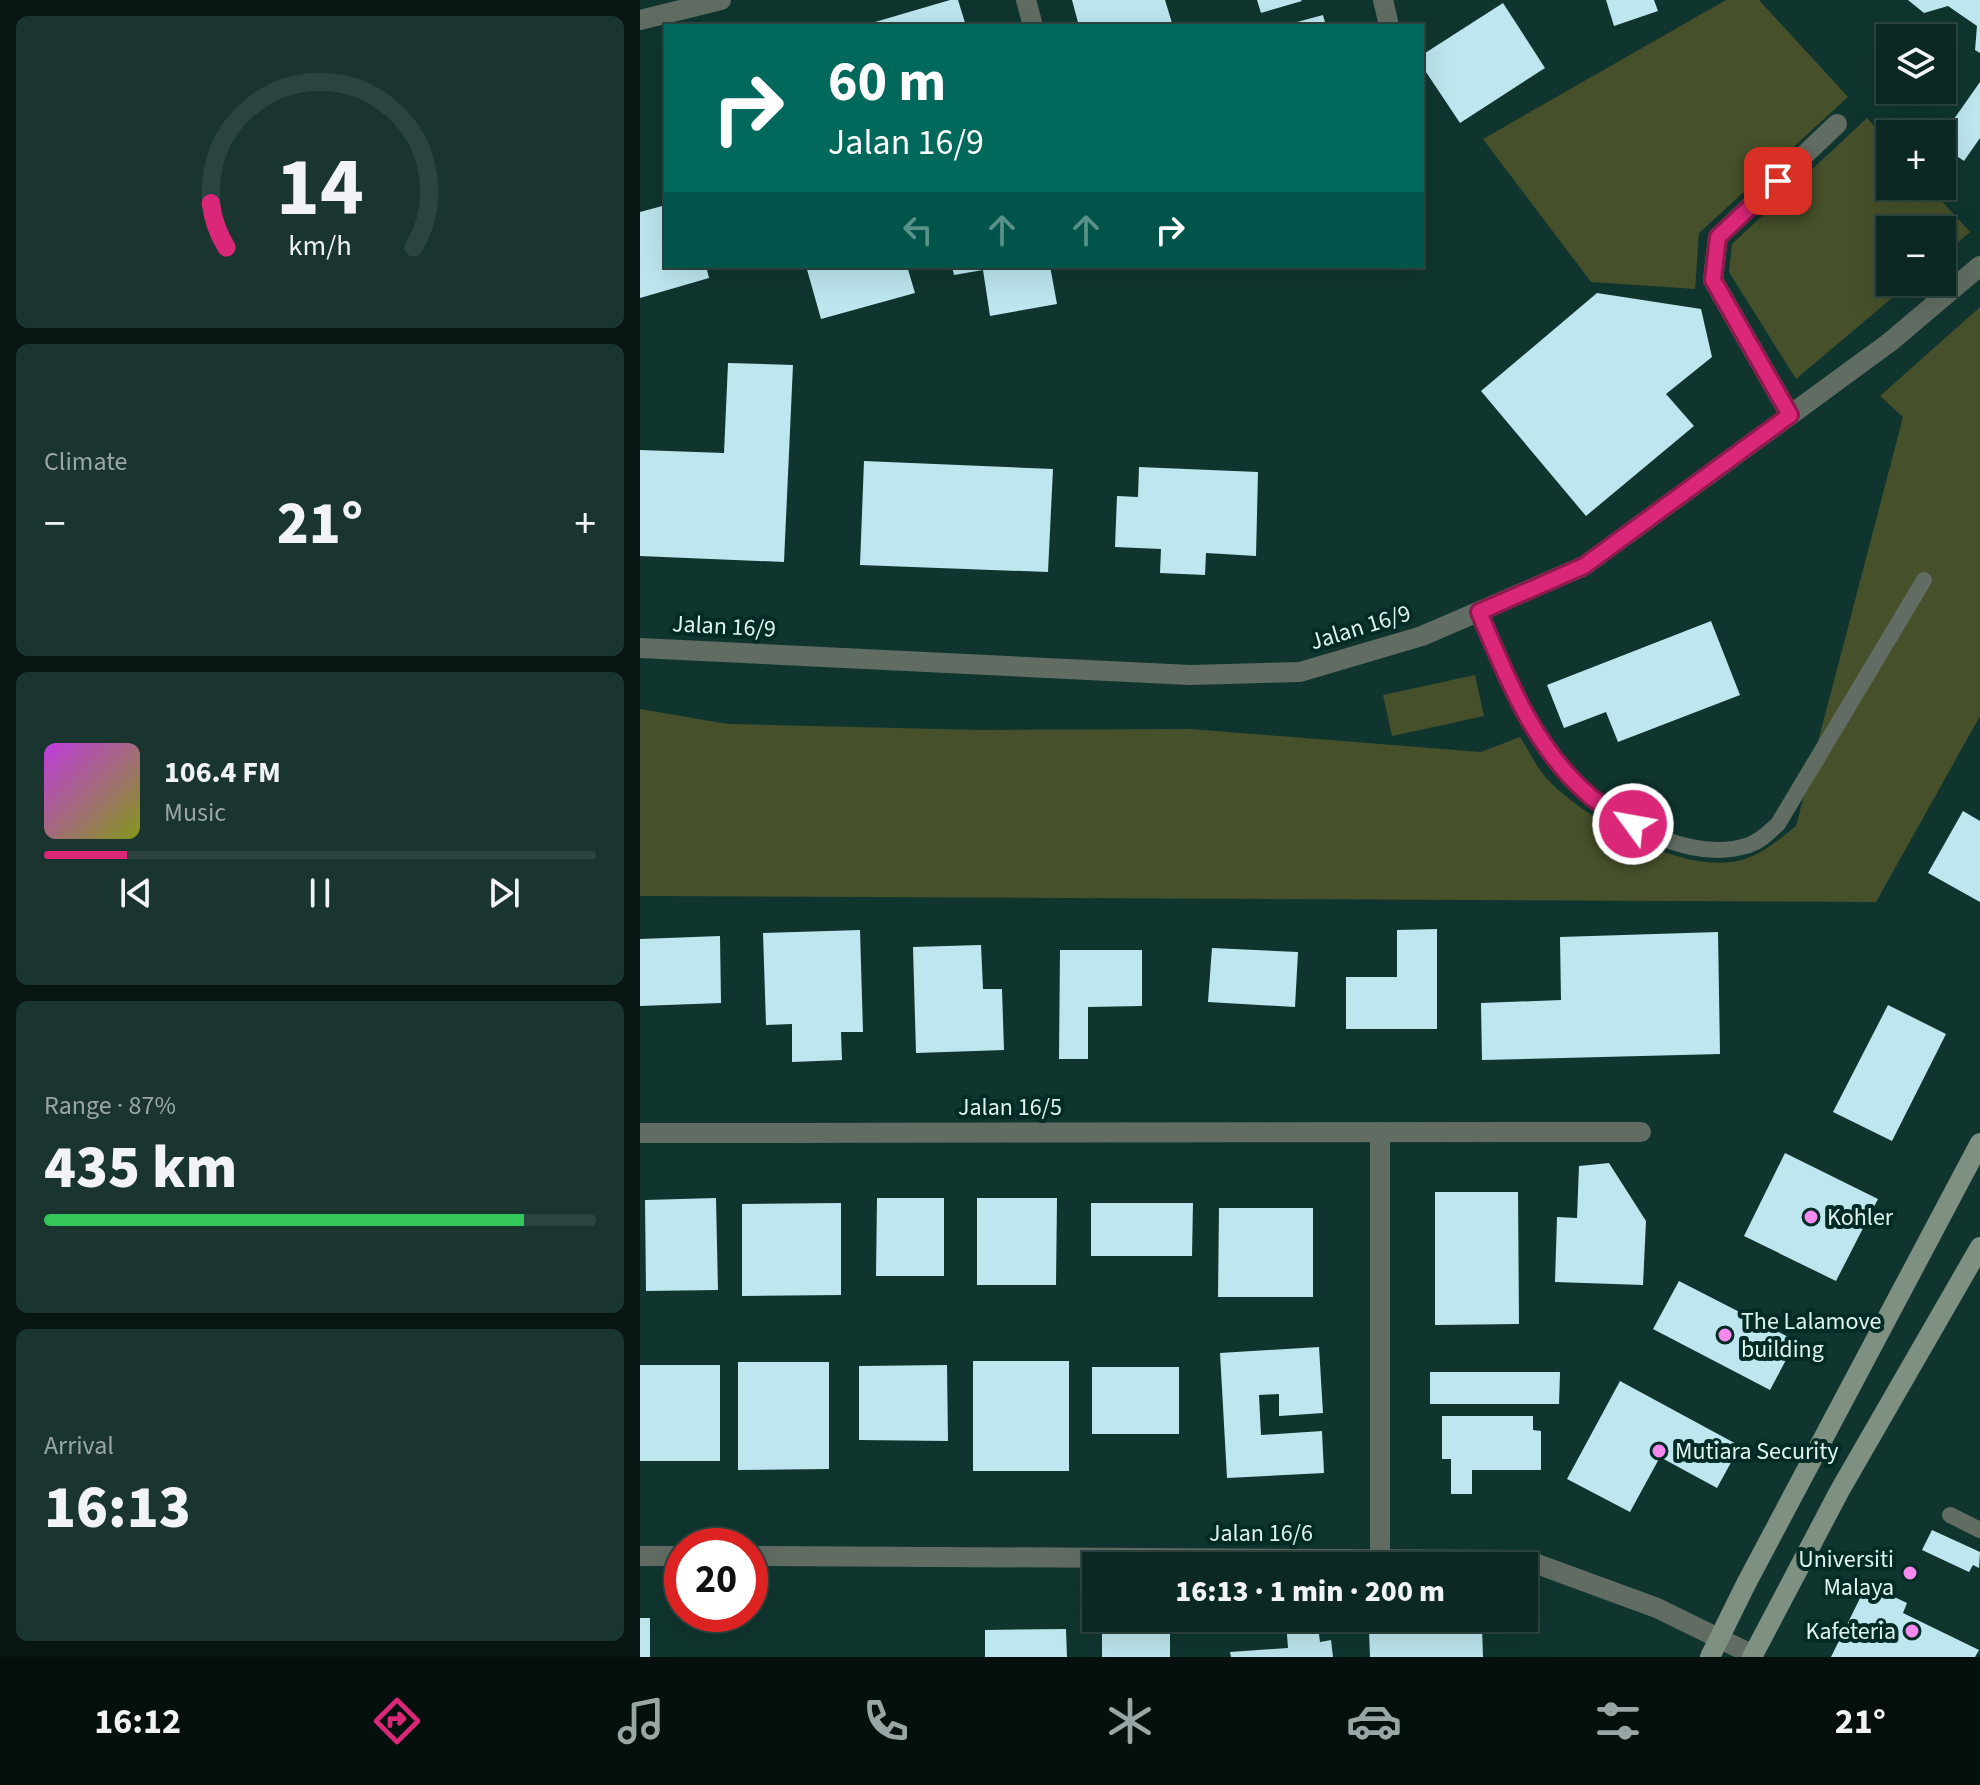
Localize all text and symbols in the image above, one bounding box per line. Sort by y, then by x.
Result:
map controls [1876,24,1956,296]
button: layers [1876,24,1956,104]
text: 60 m [828,43,946,122]
icon: right [696,56,800,160]
text: Jalan 16/9 [828,117,984,168]
button: + [1876,120,1956,200]
text: 14 [276,129,364,247]
pin [1744,147,1812,215]
icon: arrive [1756,159,1800,203]
icon: left [896,208,940,252]
icon: ahead [980,208,1024,252]
icon: ahead [1064,208,1108,252]
icon: right [1148,208,1192,252]
button: − [1876,216,1956,296]
text: km/h [288,226,352,266]
text: Climate [44,443,128,480]
text: 21° [277,482,363,567]
text: − [44,493,66,556]
text: + [574,493,596,556]
street label: Jalan 16/9 [1305,596,1415,659]
street label: Jalan 16/9 [671,606,777,647]
text: 106.4 FM [164,751,281,794]
position arrow [1591,782,1675,866]
text: Music [164,794,226,831]
icon: previous [114,871,158,915]
icon: pause [298,871,342,915]
icon: next [482,871,526,915]
text: Range · 87% [44,1087,176,1124]
street label: Jalan 16/5 [958,1090,1062,1125]
text: 435 km [44,1126,237,1211]
place label: Kohler [1827,1200,1894,1235]
marker: Kohler [1802,1208,1820,1226]
place label: The Lalamove building [1741,1304,1881,1367]
marker: The Lalamove building [1716,1326,1734,1344]
text: Arrival [44,1427,114,1464]
place label: Mutiara Security [1675,1434,1839,1469]
marker: Mutiara Security [1650,1442,1668,1460]
text: 16:13 [44,1466,191,1551]
street label: Jalan 16/6 [1209,1516,1313,1551]
speed limit sign: 20 [664,1528,768,1632]
place label: Universiti Malaya [1798,1542,1894,1605]
marker: Universiti Malaya [1901,1564,1919,1582]
text: 16:13 · 1 min · 200 m [1175,1570,1445,1613]
place label: Kafeteria [1806,1614,1896,1649]
marker: Kafeteria [1903,1622,1921,1640]
icon: directions [369,1693,425,1749]
icon: music [613,1693,669,1749]
icon: phone [858,1693,914,1749]
icon: climate [1102,1693,1158,1749]
icon: car [1346,1693,1402,1749]
icon: filters [1590,1693,1646,1749]
text: 16:12 [94,1696,181,1747]
text: 21° [1835,1696,1886,1747]

